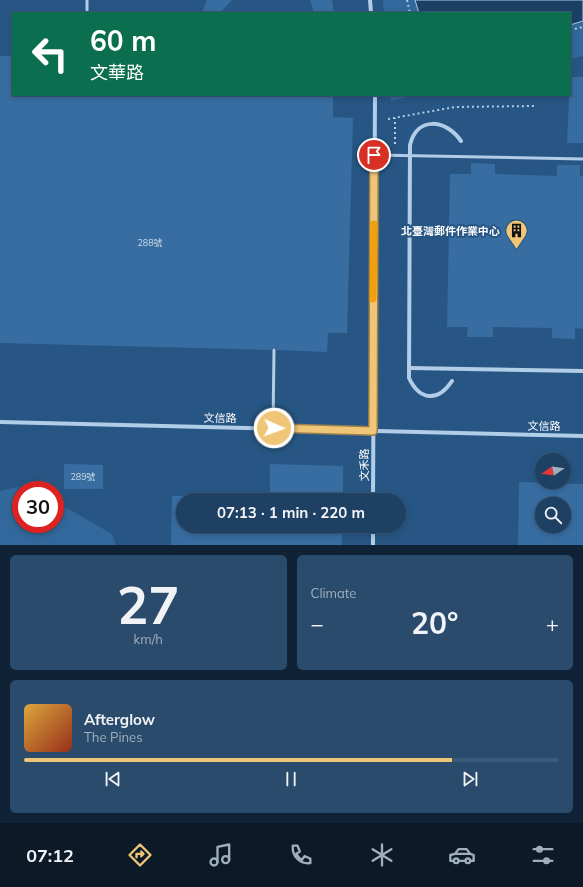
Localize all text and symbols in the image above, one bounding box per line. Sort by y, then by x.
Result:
text: 60 m [90,23,156,58]
icon: left [24,28,76,80]
text: 文華路 [90,61,144,84]
pin [357,138,391,172]
icon: arrive [363,144,385,166]
building icon: 北臺灣郵件作業中心 [503,218,529,251]
place label: 北臺灣郵件作業中心 [401,224,500,238]
house number: 288號 [137,237,163,248]
position arrow [253,407,295,449]
street label: 文信路 [203,411,237,425]
street label: 文信路 [527,419,561,433]
street label: 文禾路 [357,449,371,482]
north arrow [535,453,571,489]
map controls [535,453,571,533]
house number: 289號 [70,471,96,482]
speed limit sign: 30 [12,481,64,533]
button: search [535,497,571,533]
text: 07:13 · 1 min · 220 m [217,503,365,522]
text: 27 [117,572,179,637]
text: Climate [311,585,356,601]
text: 20° [411,604,458,642]
text: − [311,610,324,638]
text: + [546,610,559,638]
text: km/h [134,631,163,647]
text: Afterglow [84,710,155,729]
text: The Pines [84,729,143,745]
icon: previous [102,768,124,790]
icon: pause [280,768,302,790]
icon: next [459,768,481,790]
icon: directions [126,841,154,869]
icon: music [207,841,235,869]
icon: phone [287,841,315,869]
icon: climate [368,841,396,869]
icon: car [448,841,476,869]
icon: filters [529,841,557,869]
text: 07:12 [26,844,74,867]

